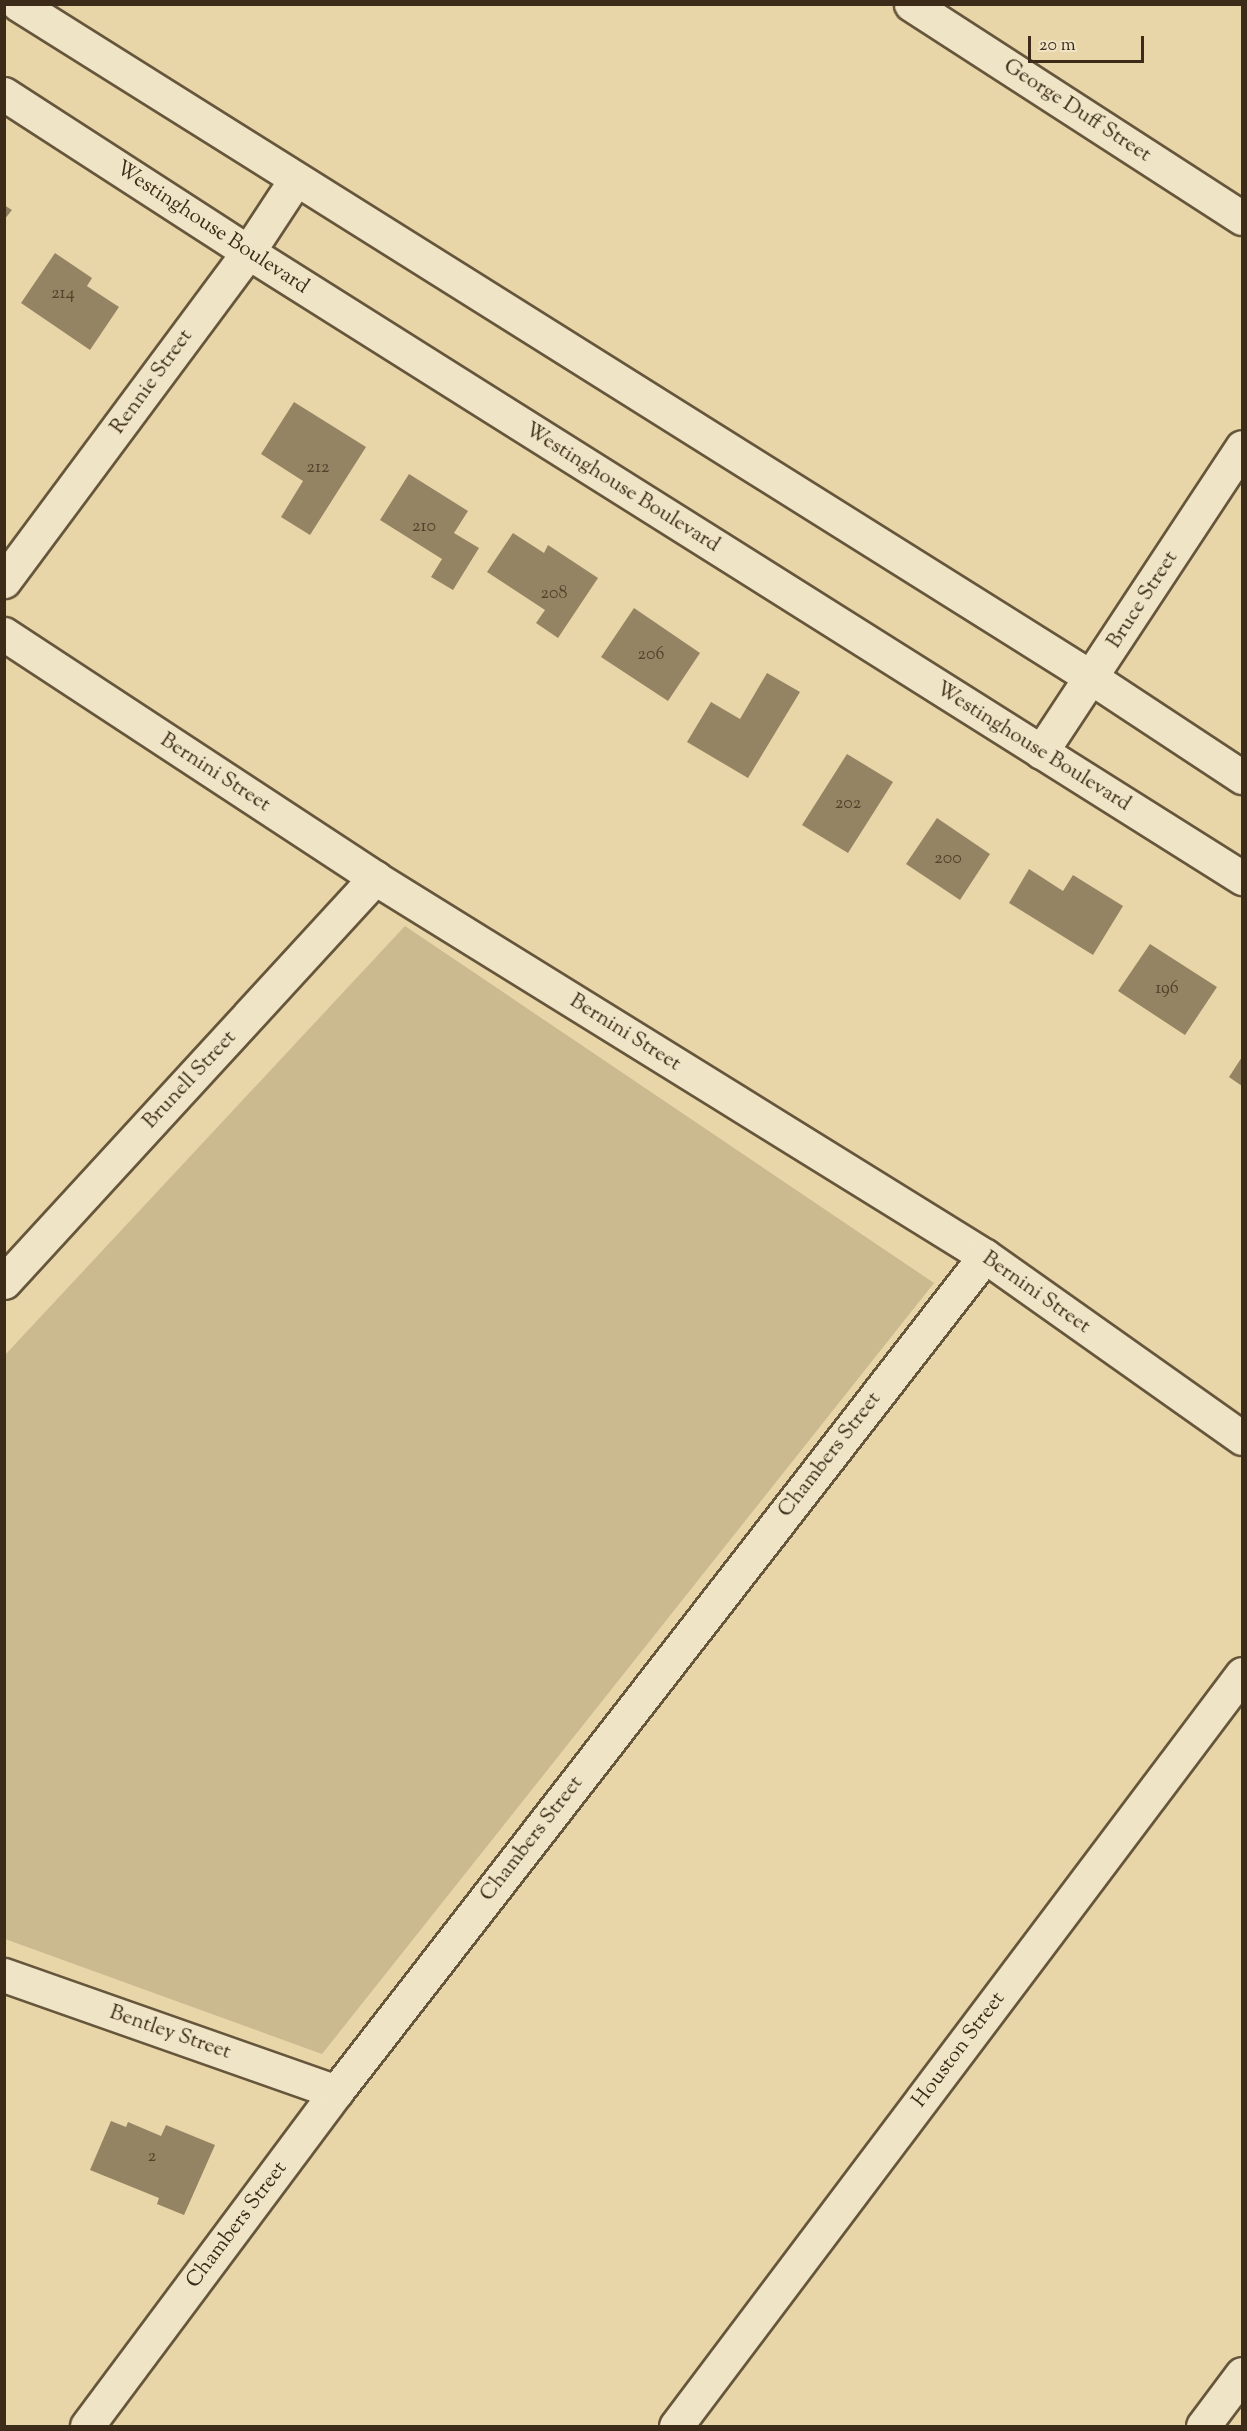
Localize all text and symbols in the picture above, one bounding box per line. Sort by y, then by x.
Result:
scale bar [1031,24,1146,62]
text: 20 m [1039,33,1076,59]
street label: George Duff Street [998,54,1156,168]
street label: Westinghouse Boulevard [111,156,313,300]
house number: 214 [51,283,75,305]
street label: Rennie Street [106,325,198,439]
street label: Westinghouse Boulevard [520,418,724,558]
house number: 212 [307,457,329,479]
house number: 210 [412,516,436,538]
street label: Bruce Street [1102,547,1184,653]
house number: 208 [541,583,567,605]
house number: 206 [638,644,664,666]
street label: Westinghouse Boulevard [931,677,1135,817]
street label: Bernini Street [155,728,275,818]
house number: 202 [835,793,861,815]
house number: 200 [934,848,962,870]
house number: 196 [1155,978,1179,1000]
street label: Bernini Street [565,989,685,1077]
street label: Brunell Street [138,1026,242,1134]
street label: Bernini Street [977,1246,1095,1340]
street label: Chambers Street [773,1387,887,1523]
street label: Chambers Street [475,1771,589,1907]
street label: Houston Street [907,1987,1011,2113]
street label: Bentley Street [106,2000,234,2066]
house number: 2 [148,2146,156,2168]
street label: Chambers Street [181,2157,293,2293]

